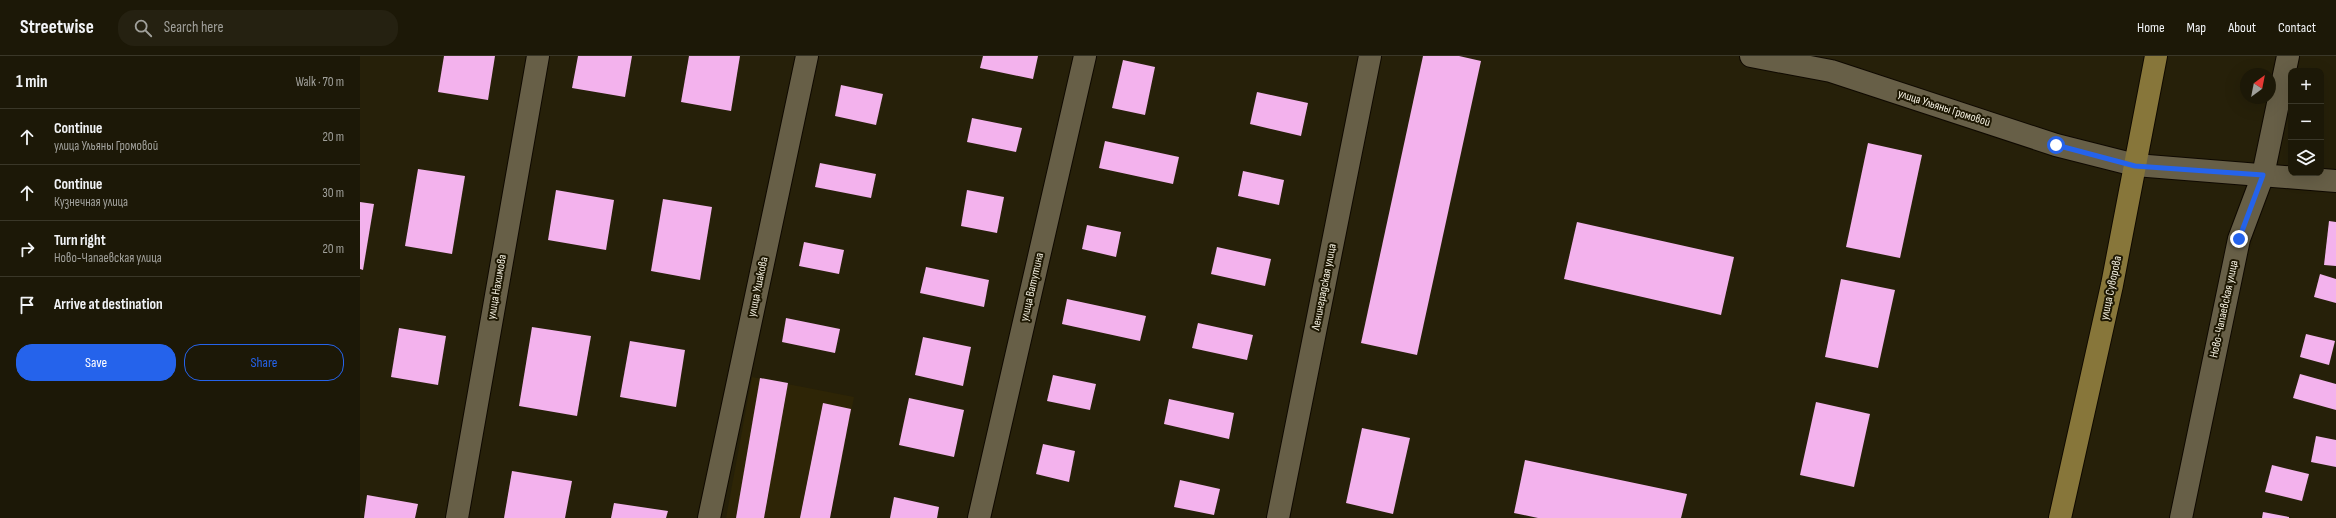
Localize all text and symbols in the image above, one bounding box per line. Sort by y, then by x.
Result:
search box [118,10,398,46]
text: Streetwise [20,16,94,39]
icon: search [132,17,154,39]
text: Search here [164,18,223,37]
text: Home [2137,19,2165,36]
text: Map [2187,19,2206,36]
text: About [2228,19,2256,36]
text: Contact [2278,19,2316,36]
north arrow [2240,68,2276,104]
map controls [2288,68,2324,176]
button: + [2288,68,2324,104]
text: 1 min [16,72,48,92]
text: Walk · 70 m [295,74,344,90]
street label: улица Ульяны Громовой [1896,86,1992,130]
button: − [2288,104,2324,140]
text: Continue [54,119,103,138]
icon: ahead [16,126,38,148]
text: 20 m [322,129,344,145]
route start [2047,136,2065,154]
text: улица Ульяны Громовой [54,138,158,154]
button: layers [2288,140,2324,176]
text: Continue [54,175,103,194]
icon: ahead [16,182,38,204]
text: 30 m [322,185,344,201]
text: Кузнечная улица [54,194,128,210]
route end [2230,230,2248,248]
text: Turn right [54,231,106,250]
icon: right [16,238,38,260]
text: 20 m [322,241,344,257]
street label: Ленинградская улица [1308,242,1340,333]
text: Ново-Чапаевская улица [54,250,162,266]
street label: улица Ватутина [1017,251,1047,323]
street label: улица Нахимова [484,253,510,321]
street label: улица Суворова [2097,254,2125,322]
street label: улица Ушакова [744,255,772,318]
street label: Ново-Чапаевская улица [2206,258,2242,359]
icon: arrive [16,294,38,316]
text: Arrive at destination [54,295,163,314]
button: Save [16,344,176,381]
button: Share [184,344,344,381]

